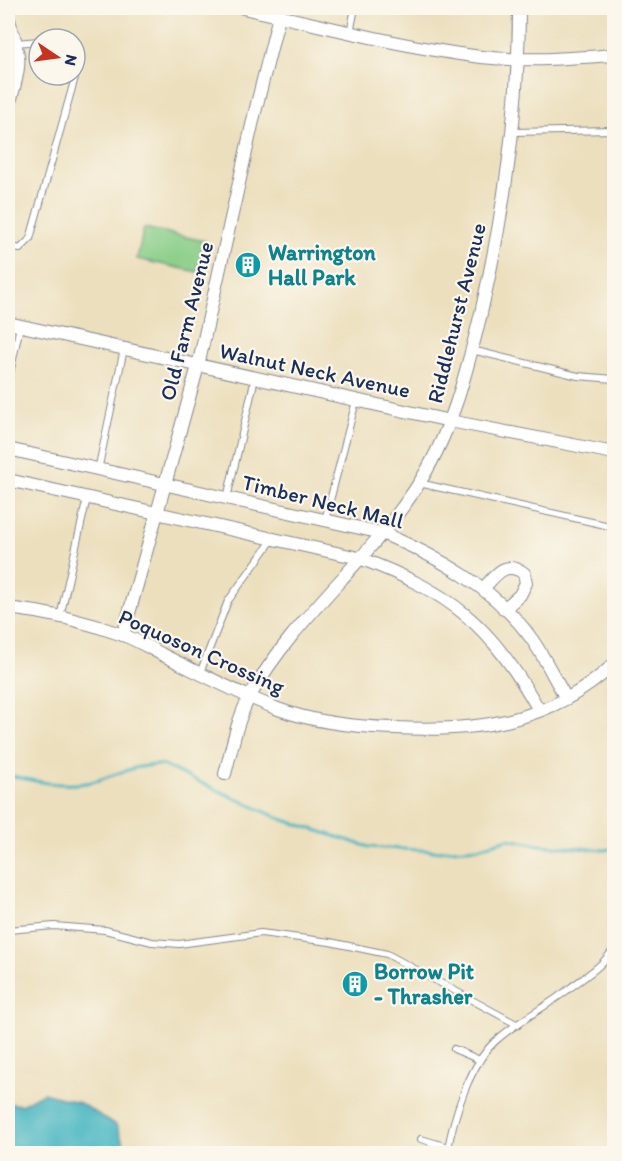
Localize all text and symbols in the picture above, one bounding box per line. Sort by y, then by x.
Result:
north arrow [27,27,87,87]
text: N [61,53,82,68]
street label: Riddlehurst Avenue [421,220,492,406]
street label: Old Farm Avenue [154,239,219,403]
place label: Warrington Hall Park [268,239,376,291]
building icon: Warrington Hall Park [233,250,263,280]
street label: Walnut Neck Avenue [217,337,413,404]
street label: Timber Neck Mall [239,468,407,535]
street label: Poquoson Crossing [115,603,290,700]
place label: Borrow Pit - Thrasher [374,958,475,1010]
building icon: Borrow Pit - Thrasher [340,969,370,999]

